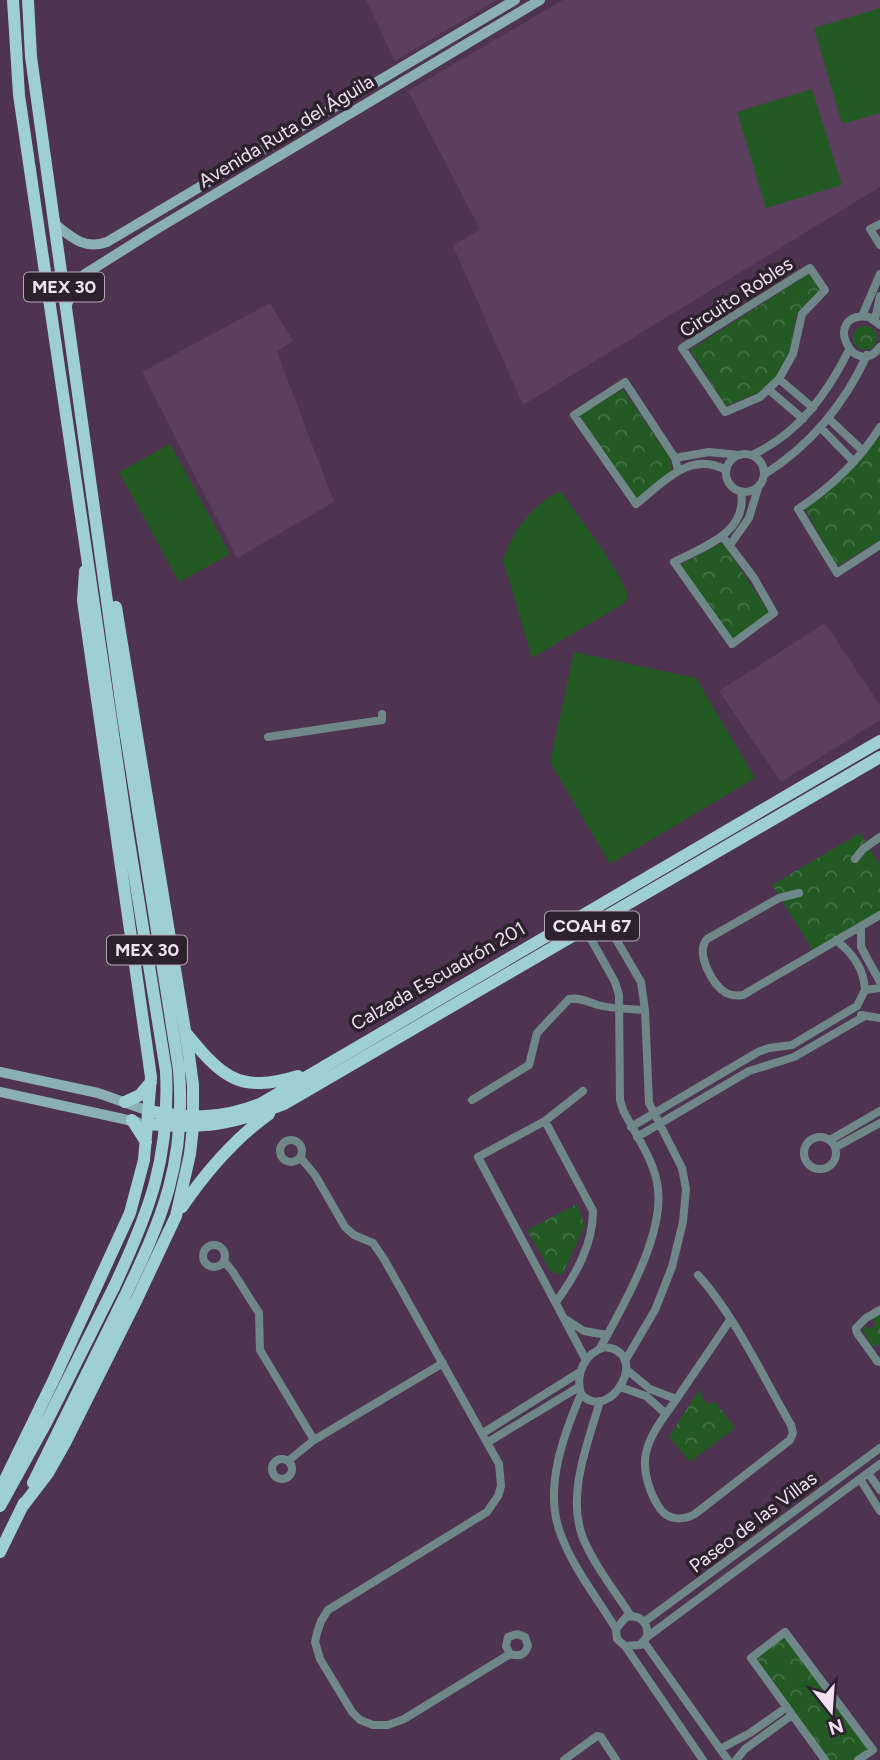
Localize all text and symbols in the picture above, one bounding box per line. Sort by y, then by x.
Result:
street label: Avenida Ruta del Águila [194,70,378,192]
street label: Circuito Robles [675,252,797,342]
road number: MEX 30 [24,272,104,302]
road number: COAH 67 [545,911,639,940]
street label: Calzada Escuadrón 201 [347,917,529,1035]
road number: MEX 30 [107,936,187,965]
street label: Paseo de las Villas [685,1467,821,1577]
north arrow [796,1676,866,1746]
text: N [825,1714,846,1740]

